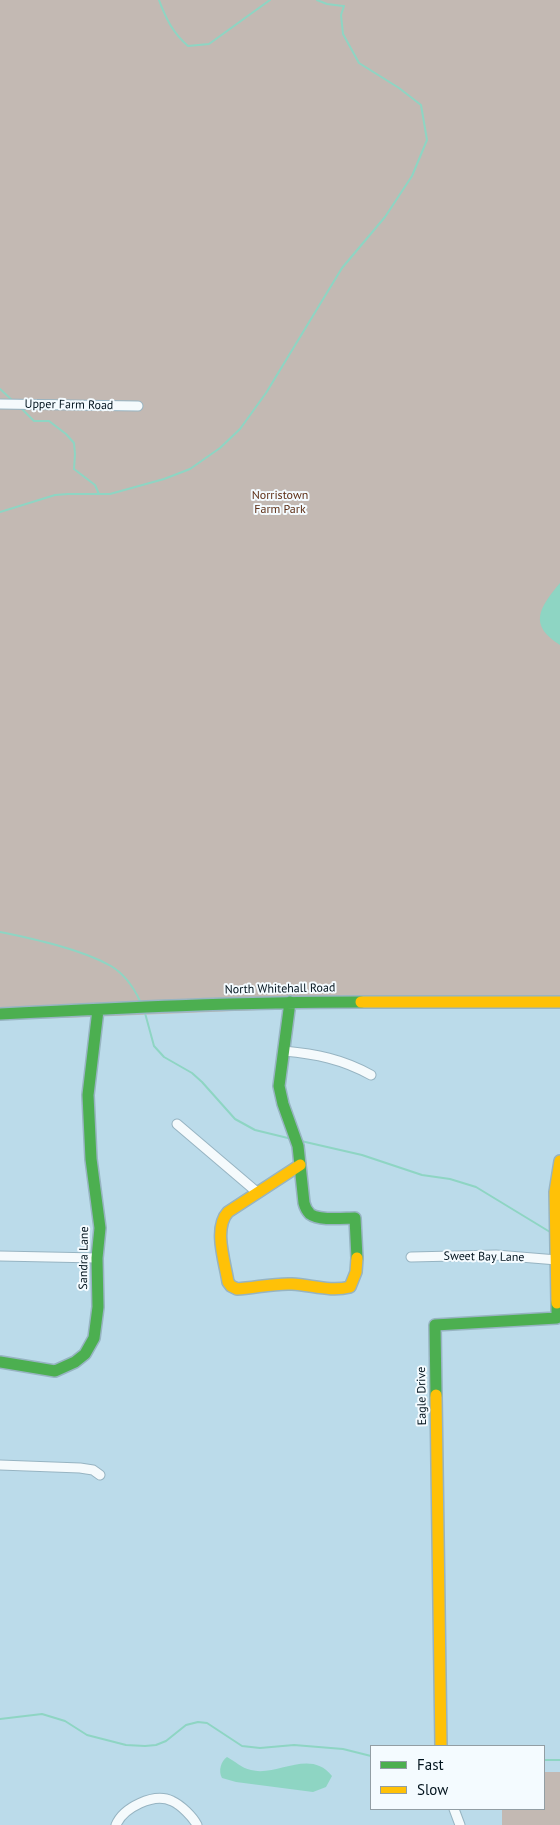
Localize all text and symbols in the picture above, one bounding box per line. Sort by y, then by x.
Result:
street label: Upper Farm Road [24,397,114,413]
park label: Norristown Farm Park [252,489,308,517]
street label: North Whitehall Road [225,981,335,997]
street label: Sandra Lane [76,1226,92,1290]
street label: Sweet Bay Lane [444,1249,524,1265]
street label: Eagle Drive [414,1367,430,1425]
legend [370,1745,545,1810]
text: Fast [417,1755,444,1774]
text: Slow [417,1780,448,1799]

